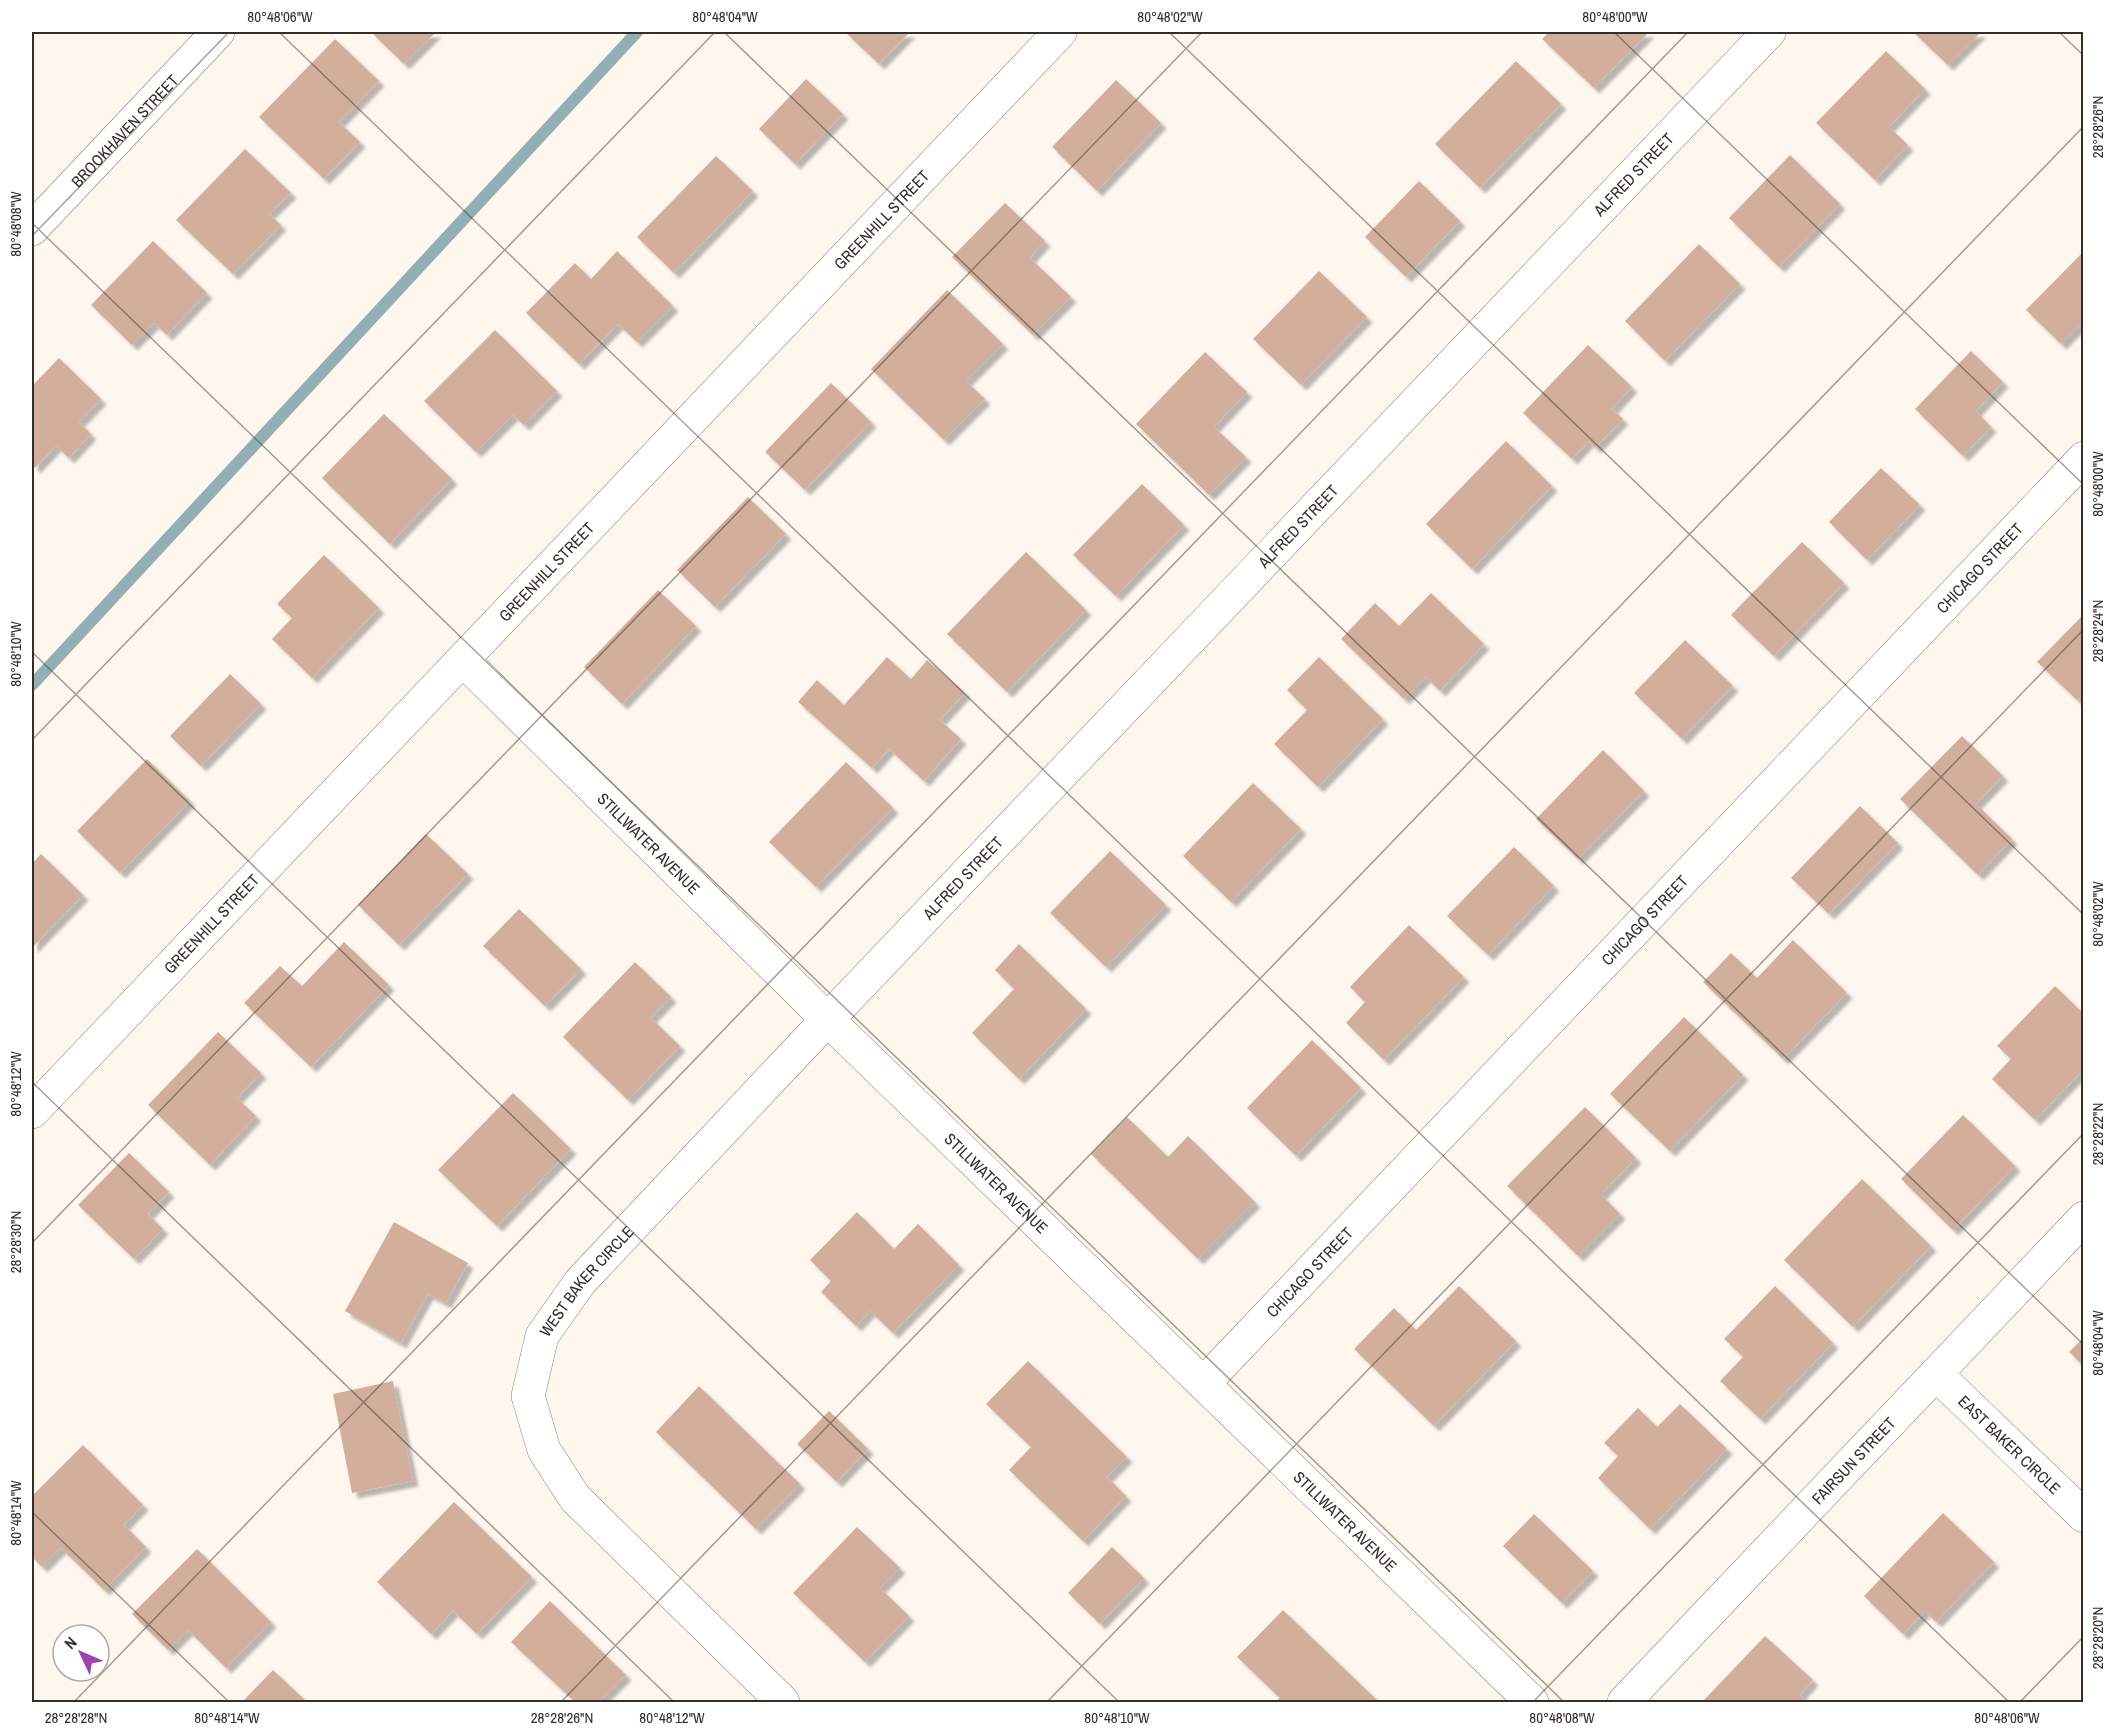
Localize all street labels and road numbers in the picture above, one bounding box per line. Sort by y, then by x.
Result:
street label: BROOKHAVEN STREET [66,70,183,192]
street label: ALFRED STREET [1588,128,1678,221]
street label: GREENHILL STREET [829,165,934,274]
street label: ALFRED STREET [1252,480,1343,573]
street label: GREENHILL STREET [494,517,599,626]
street label: CHICAGO STREET [1931,518,2028,618]
street label: STILLWATER AVENUE [593,788,705,899]
street label: ALFRED STREET [917,831,1008,925]
street label: GREENHILL STREET [159,869,264,978]
street label: CHICAGO STREET [1596,870,1693,970]
street label: STILLWATER AVENUE [940,1128,1053,1238]
street label: WEST BAKER CIRCLE [534,1221,638,1341]
street label: CHICAGO STREET [1261,1222,1358,1322]
street label: EAST BAKER CIRCLE [1954,1390,2066,1499]
street label: FAIRSUN STREET [1807,1412,1900,1509]
street label: STILLWATER AVENUE [1289,1466,1402,1576]

